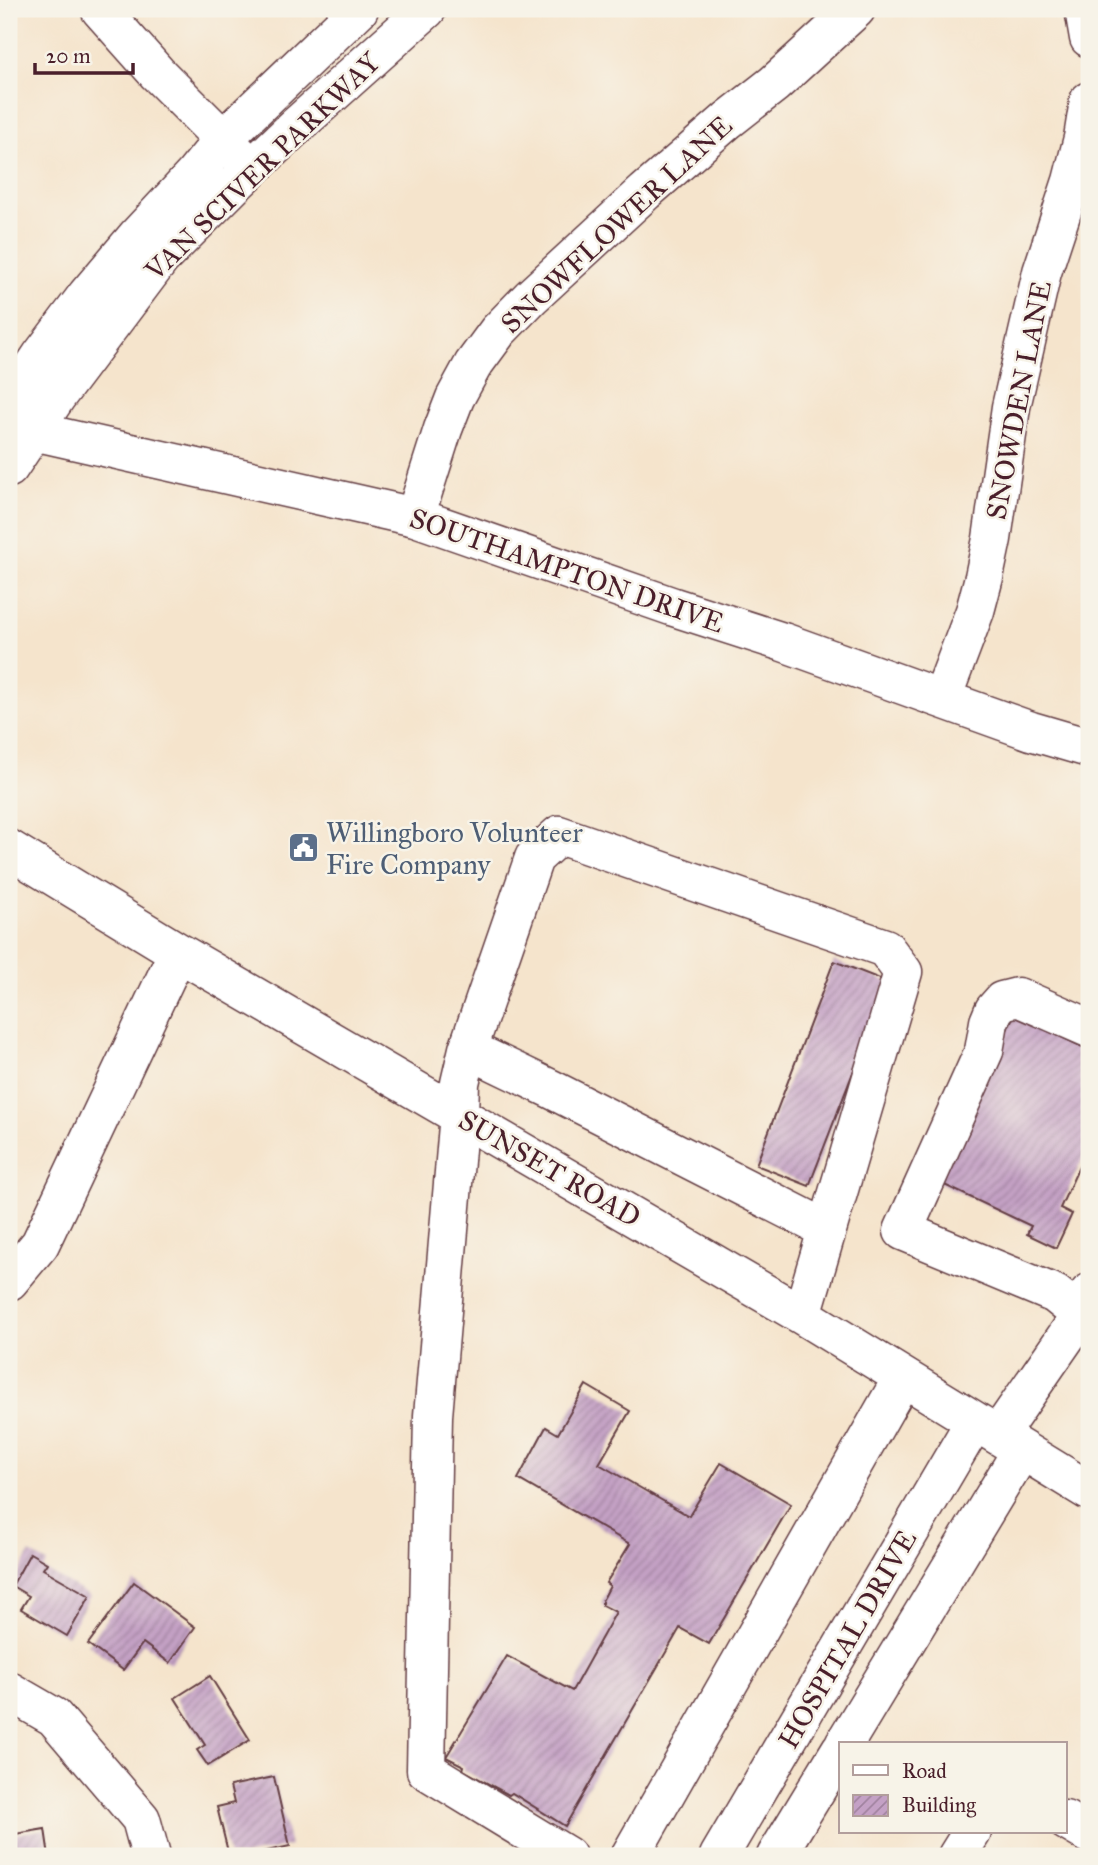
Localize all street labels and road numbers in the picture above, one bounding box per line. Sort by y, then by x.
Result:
street label: VAN SCIVER PARKWAY [137,44,388,288]
street label: SNOWFLOWER LANE [493,108,739,341]
street label: SNOWDEN LANE [978,278,1059,523]
street label: SOUTHAMPTON DRIVE [405,500,728,641]
street label: SUNSET ROAD [453,1102,647,1235]
street label: HOSPITAL DRIVE [771,1524,924,1755]

